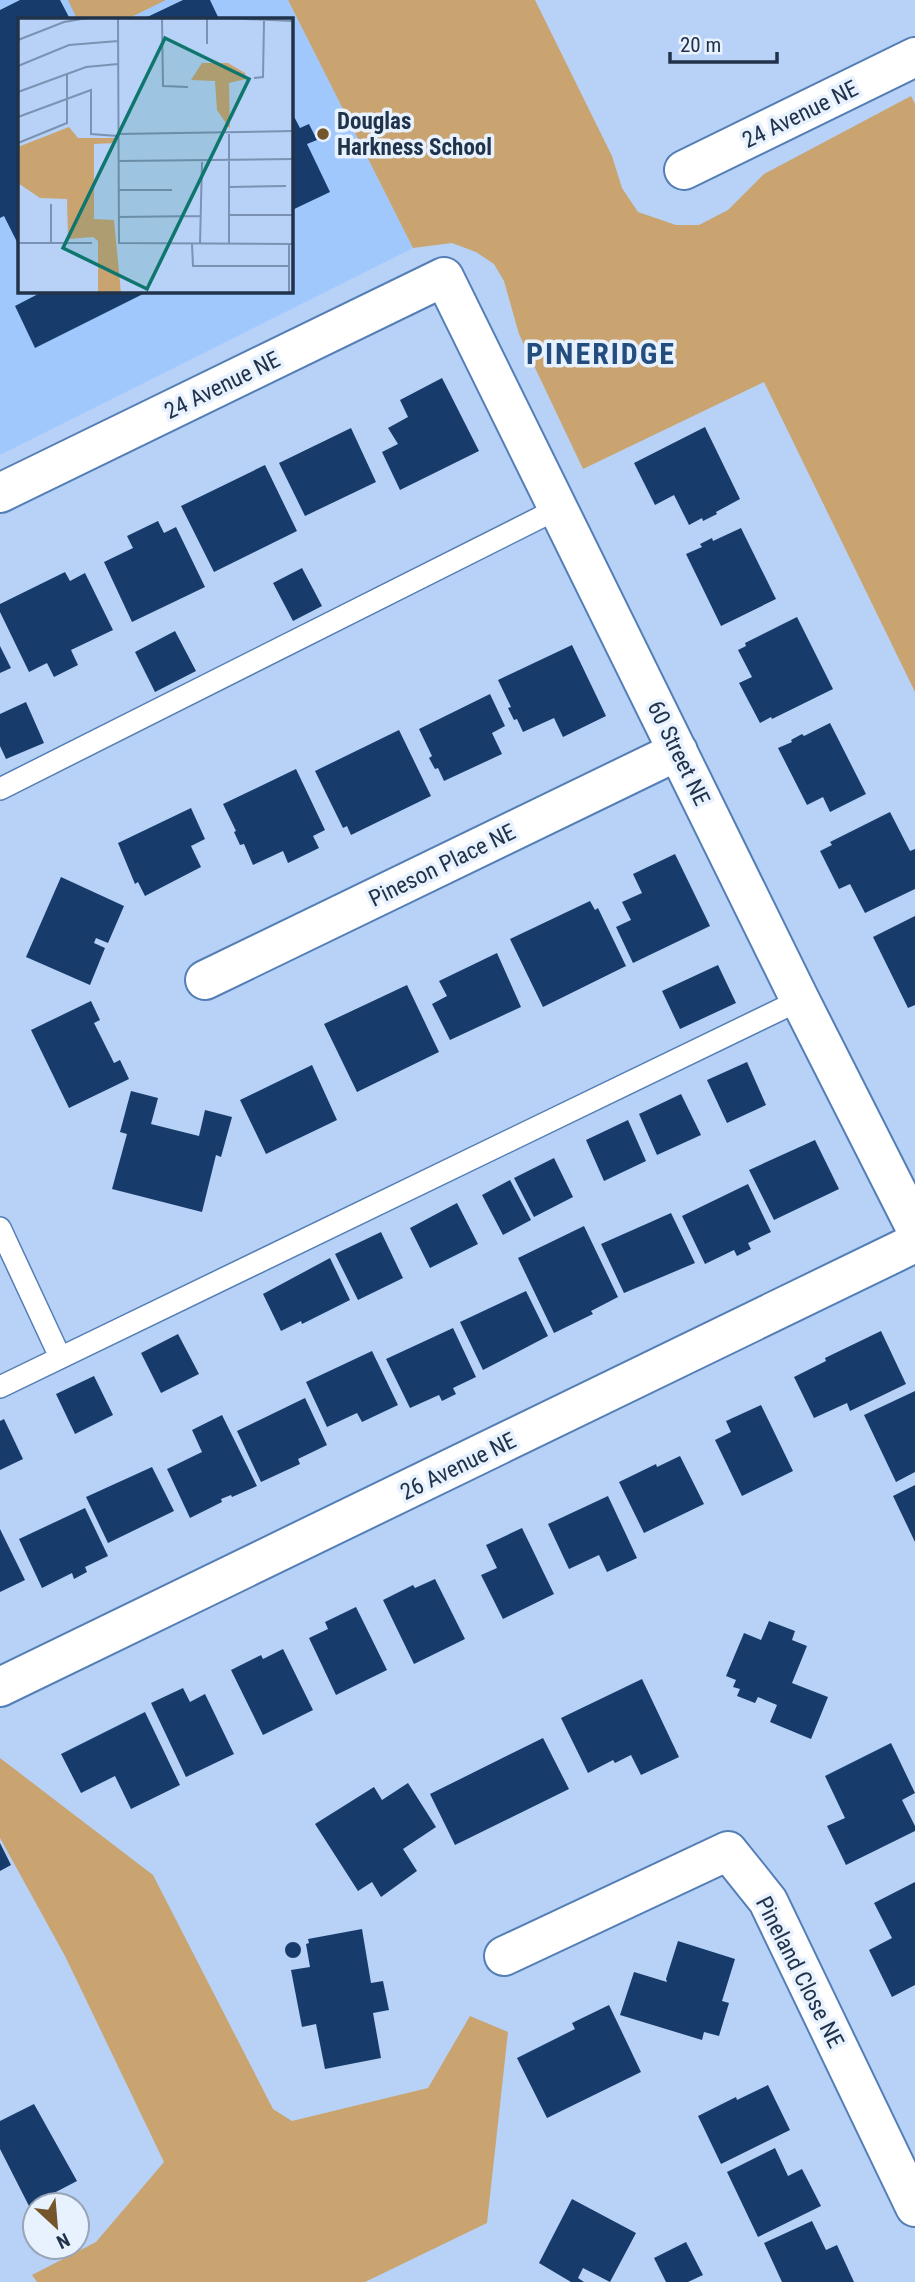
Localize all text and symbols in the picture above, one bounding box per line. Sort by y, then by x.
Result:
inset map [18,18,292,292]
scale bar [670,21,777,65]
text: 20 m [680,33,721,57]
street label: 24 Avenue NE [738,75,862,154]
place label: Douglas Harkness School [337,108,492,161]
marker: Douglas Harkness School [315,126,331,142]
district label: PINERIDGE [526,336,676,371]
street label: 24 Avenue NE [160,346,284,425]
street label: 60 Street NE [642,697,715,810]
street label: Pineson Place NE [364,818,520,913]
street label: 26 Avenue NE [396,1427,520,1506]
street label: Pineland Close NE [750,1892,849,2052]
north arrow [21,2191,91,2261]
text: N [53,2228,74,2254]

